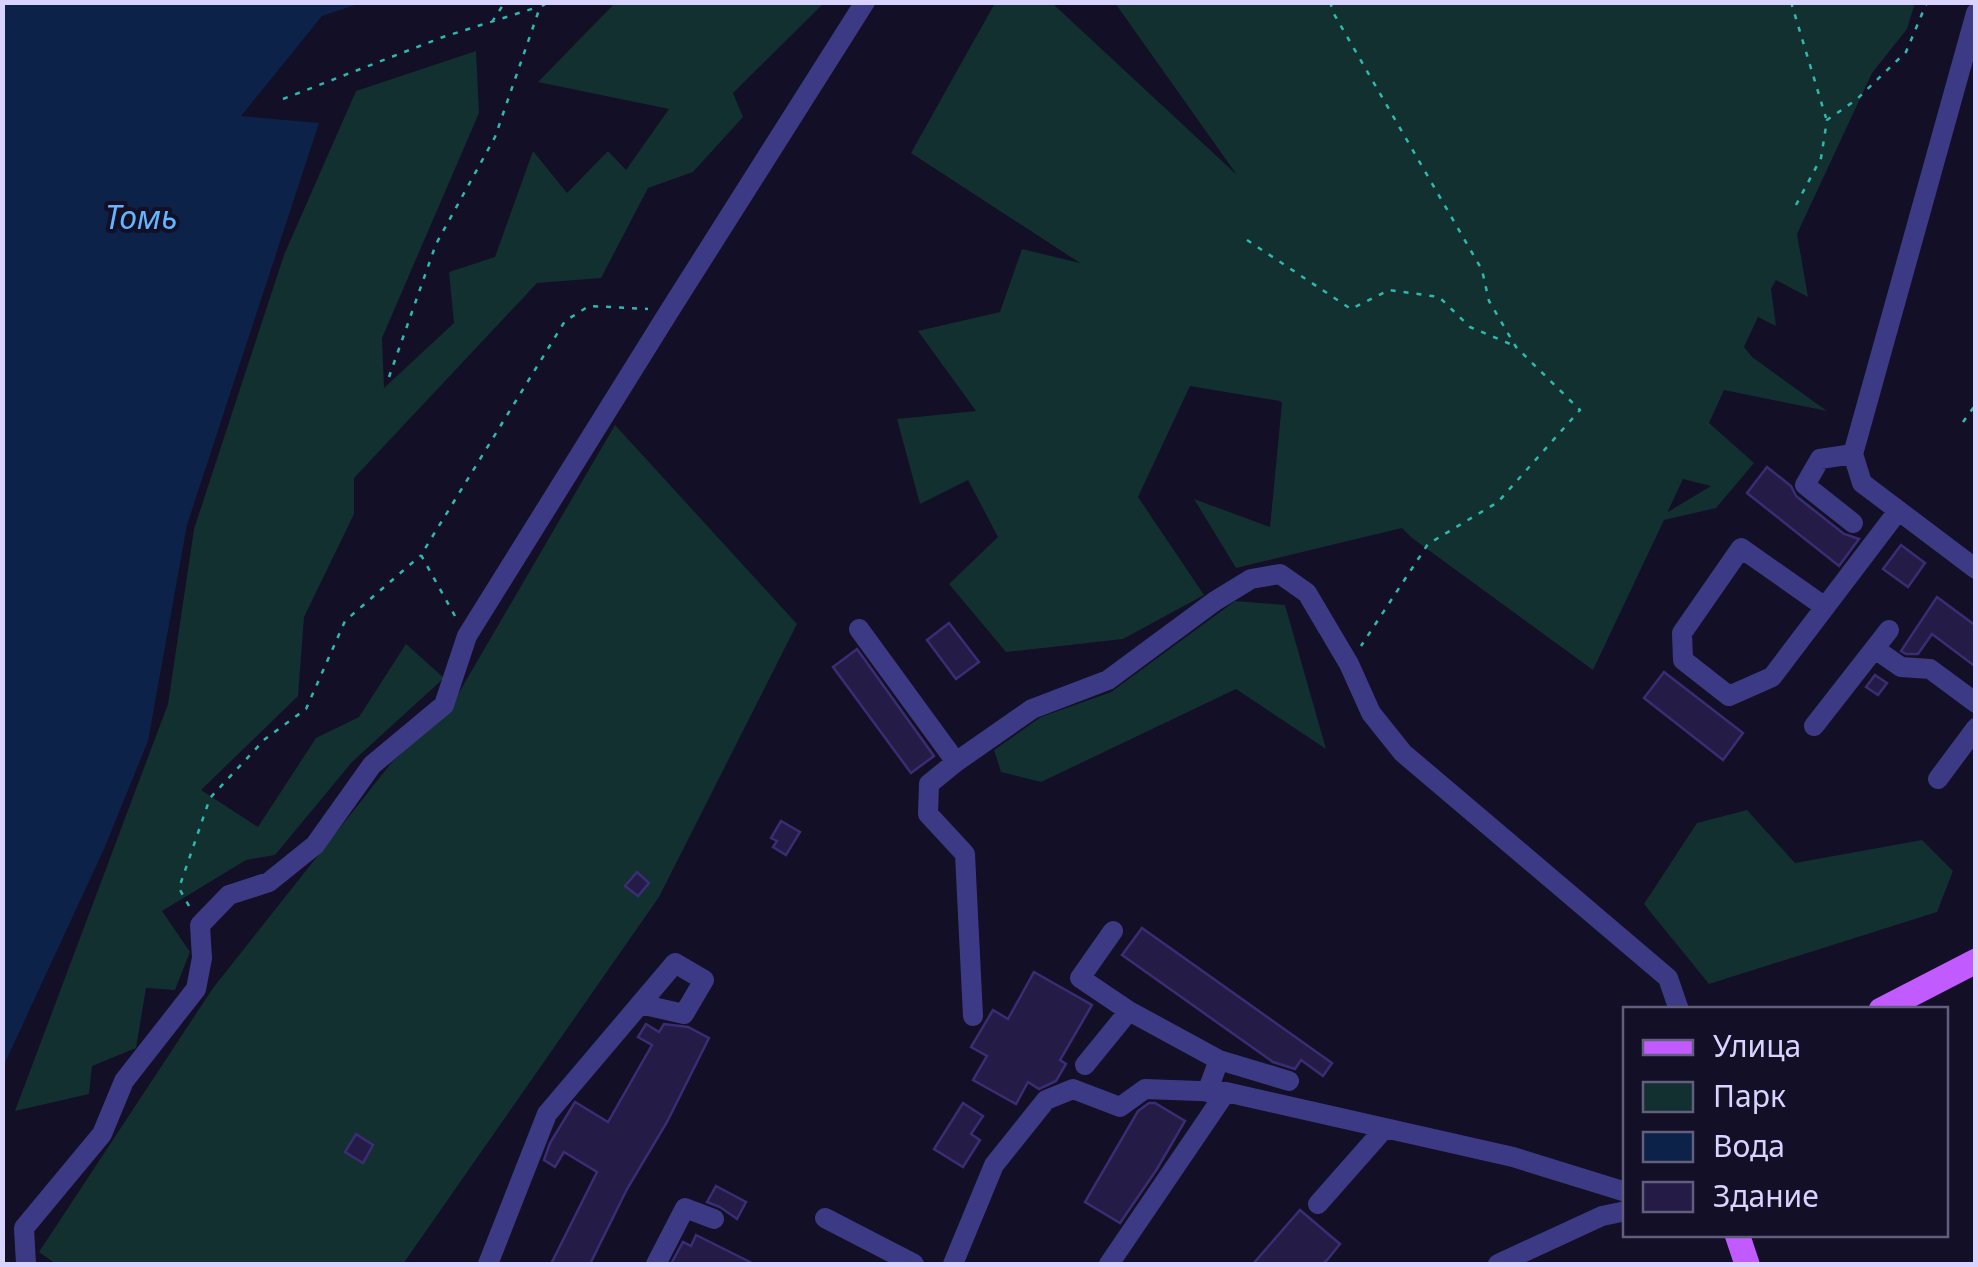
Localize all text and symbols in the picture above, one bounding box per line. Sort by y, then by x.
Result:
water label: Томь [105,195,177,238]
legend [1623,1007,1948,1237]
text: Улица [1713,1025,1801,1066]
text: Парк [1713,1075,1786,1116]
text: Вода [1713,1125,1785,1166]
text: Здание [1713,1175,1819,1216]

